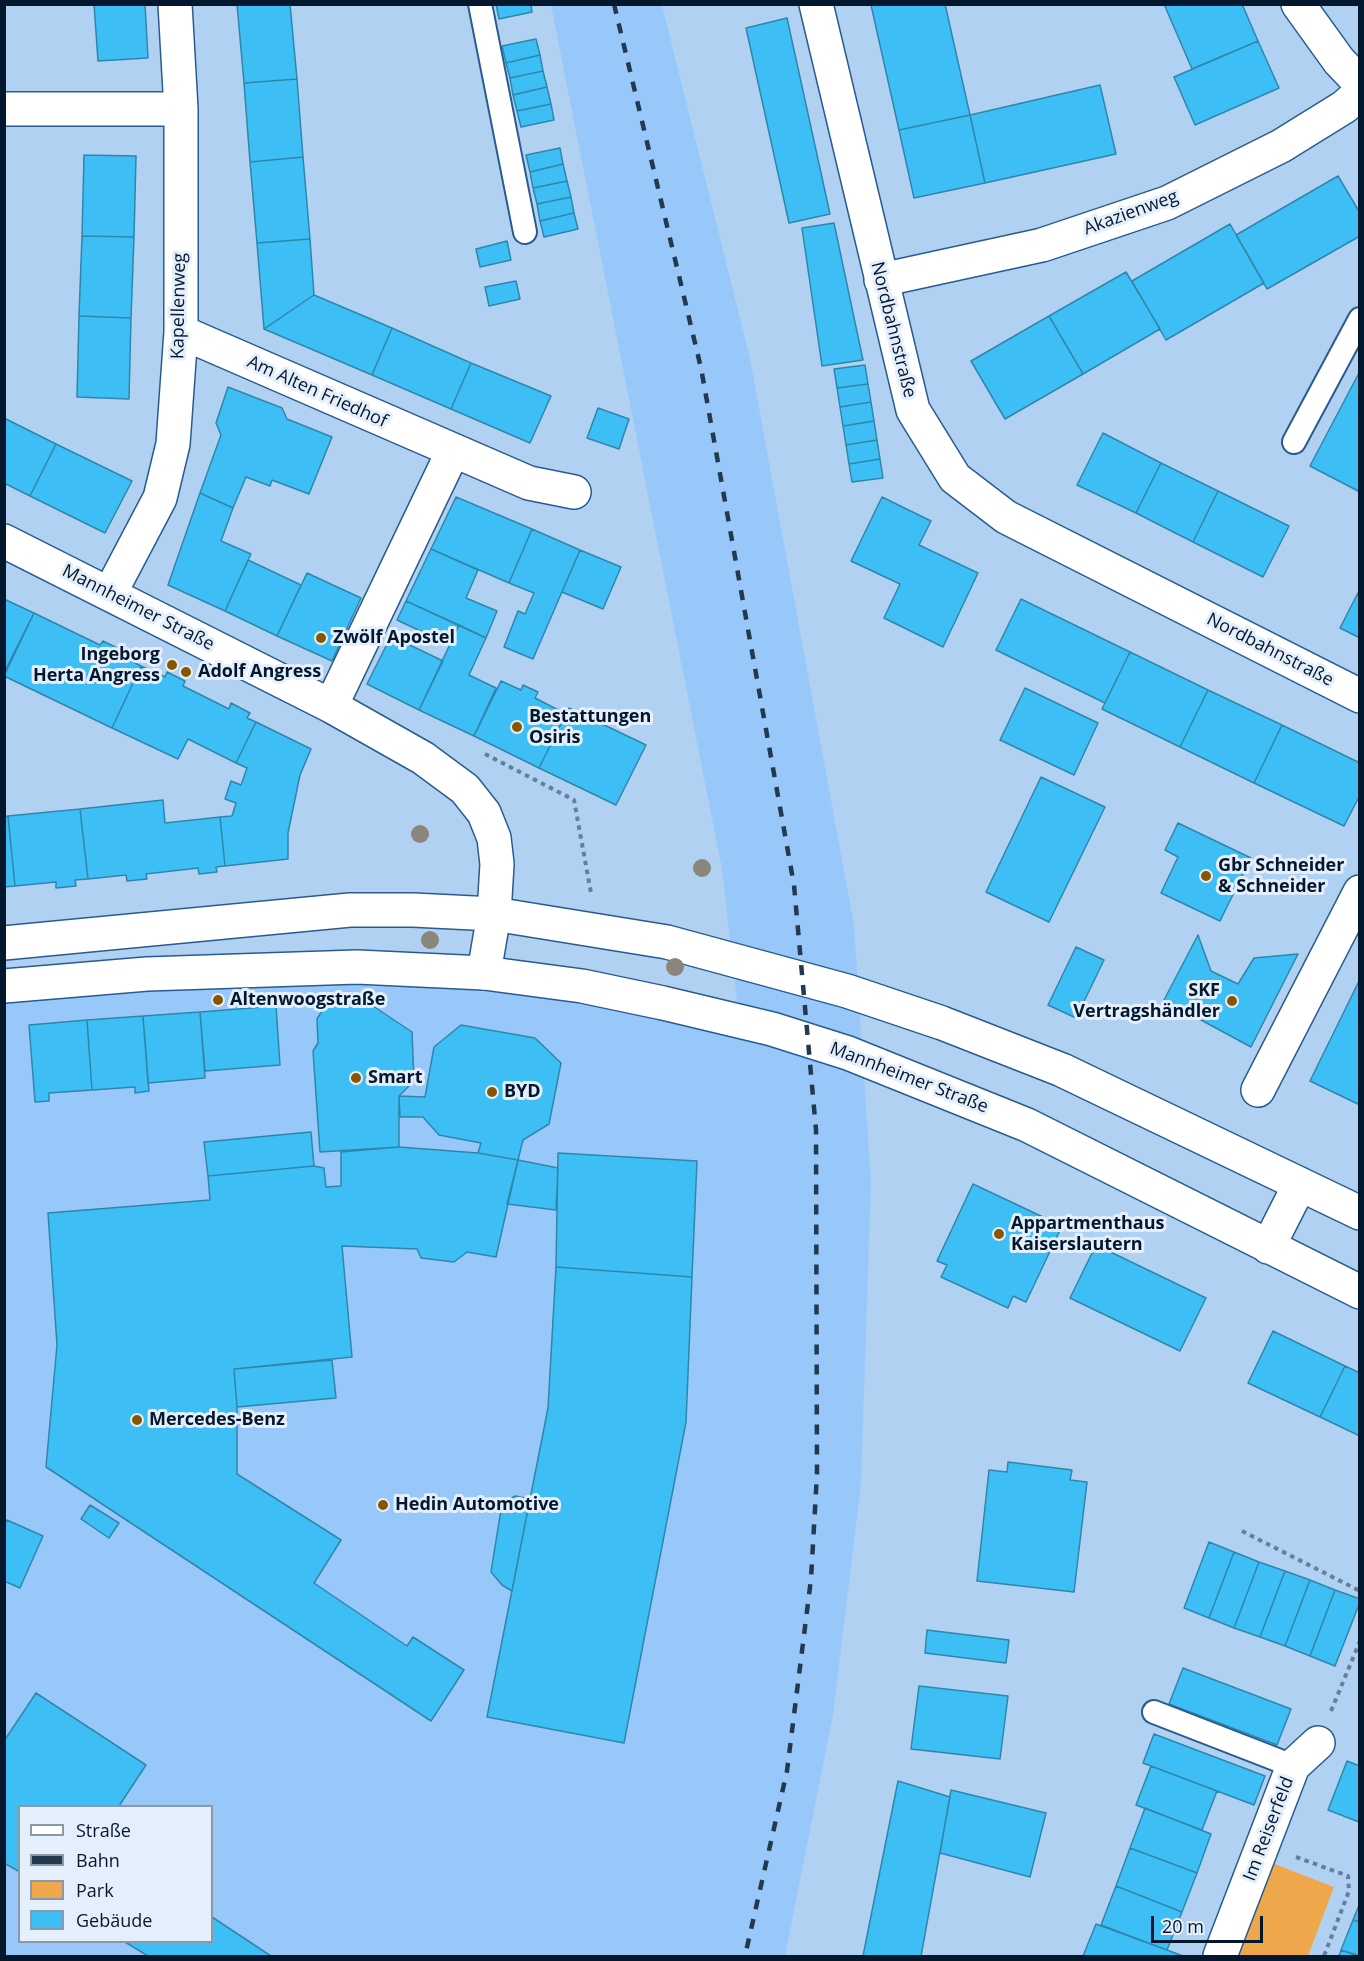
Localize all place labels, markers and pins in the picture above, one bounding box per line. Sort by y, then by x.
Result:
place label: Zwölf Apostel [333,627,455,649]
marker: Zwölf Apostel [314,631,328,645]
place label: Ingeborg Herta Angress [33,644,160,686]
marker: Ingeborg Herta Angress [165,658,179,672]
place label: Adolf Angress [198,661,321,683]
marker: Adolf Angress [179,665,193,679]
place label: Bestattungen Osiris [529,706,651,748]
marker: Bestattungen Osiris [510,720,524,734]
place label: Gbr Schneider & Schneider [1218,855,1344,898]
marker: Gbr Schneider & Schneider [1199,869,1213,883]
place label: SKF Vertragshändler [1073,980,1220,1022]
place label: Altenwoogstraße [230,989,385,1011]
marker: Altenwoogstraße [211,993,225,1007]
marker: SKF Vertragshändler [1225,994,1239,1008]
place label: Smart [368,1067,422,1089]
marker: Smart [349,1071,363,1085]
place label: BYD [504,1081,541,1103]
marker: BYD [485,1085,499,1099]
place label: Appartmenthaus Kaiserslautern [1011,1213,1164,1256]
marker: Appartmenthaus Kaiserslautern [992,1227,1006,1241]
place label: Mercedes-Benz [149,1409,285,1431]
marker: Mercedes-Benz [130,1413,144,1427]
place label: Hedin Automotive [395,1494,559,1516]
marker: Hedin Automotive [376,1498,390,1512]

